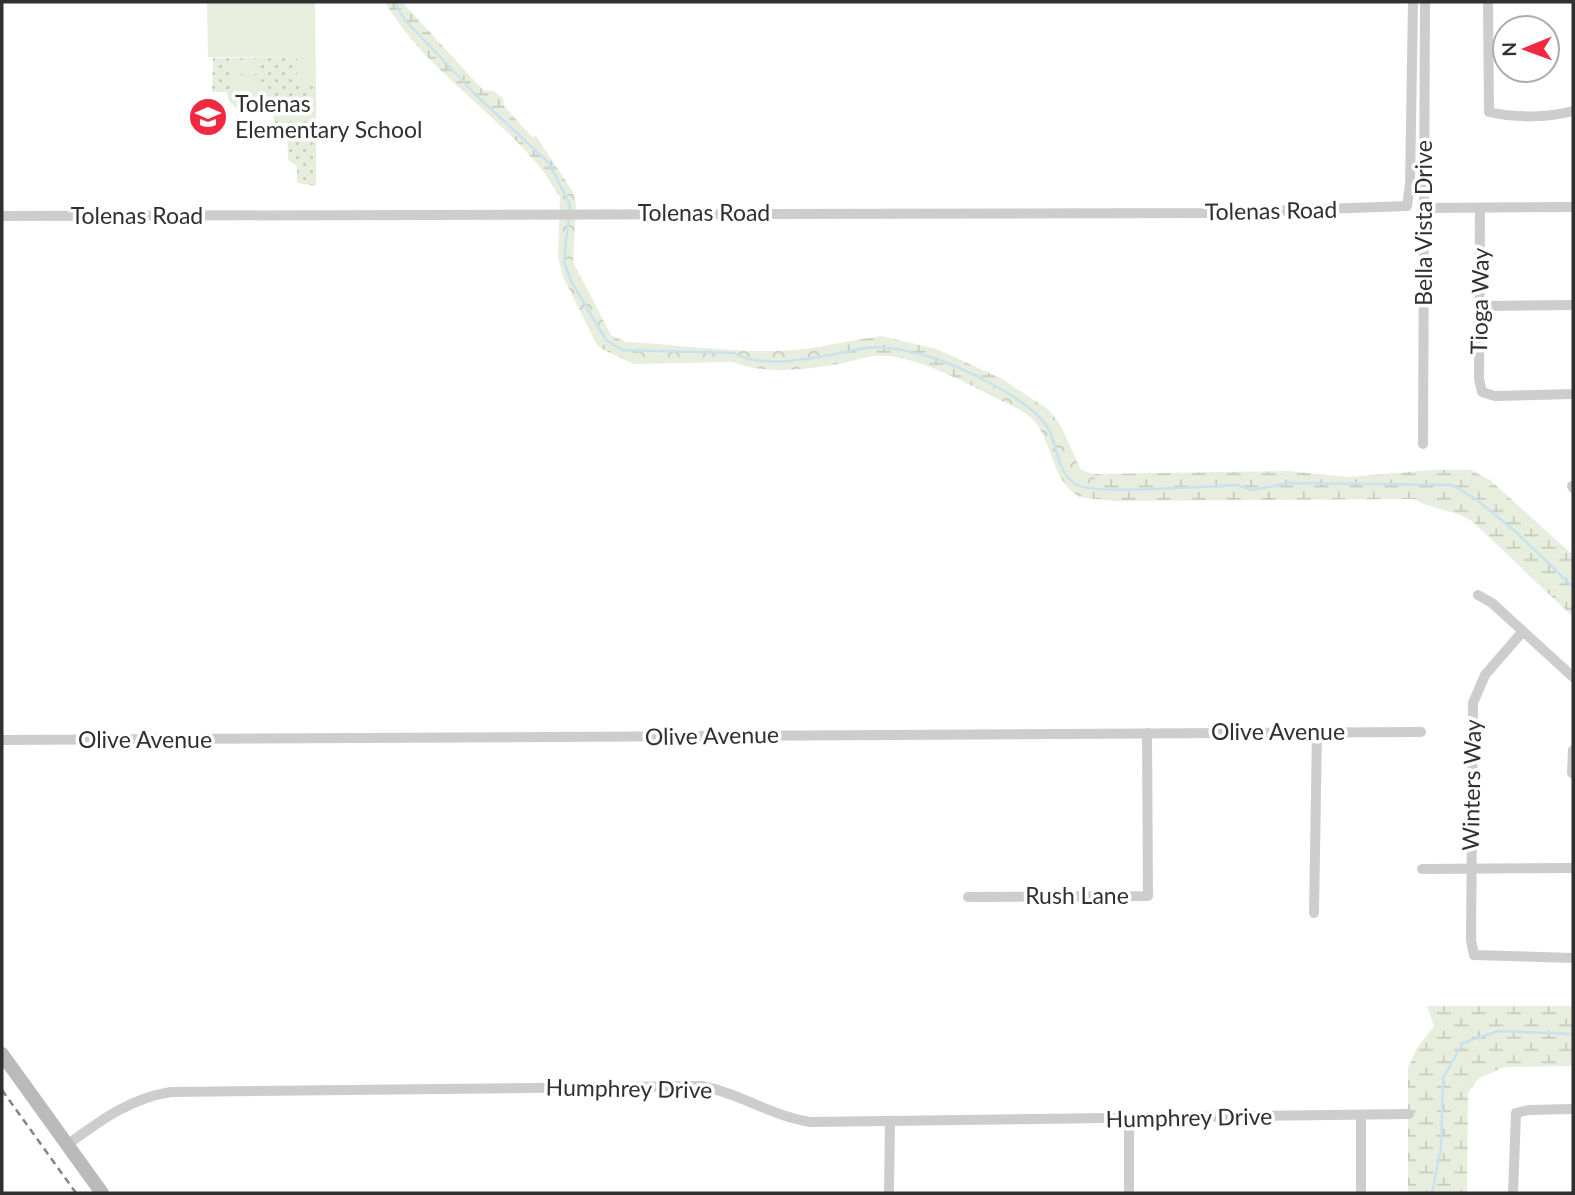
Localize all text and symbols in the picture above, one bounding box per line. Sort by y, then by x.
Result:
north arrow [1491,14,1561,84]
text: N [1497,42,1520,57]
place label: Tolenas Elementary School [235,89,422,143]
school or university icon: Tolenas Elementary School [187,96,229,138]
street label: Bella Vista Drive [1409,140,1437,306]
street label: Tolenas Road [1204,195,1337,225]
street label: Tolenas Road [638,198,770,226]
street label: Tolenas Road [71,201,203,229]
street label: Tioga Way [1464,247,1494,354]
street label: Olive Avenue [1211,717,1345,745]
street label: Winters Way [1456,719,1486,851]
street label: Olive Avenue [645,720,779,750]
street label: Olive Avenue [78,725,212,753]
street label: Rush Lane [1025,881,1129,909]
street label: Humphrey Drive [545,1073,713,1103]
street label: Humphrey Drive [1105,1102,1273,1132]

